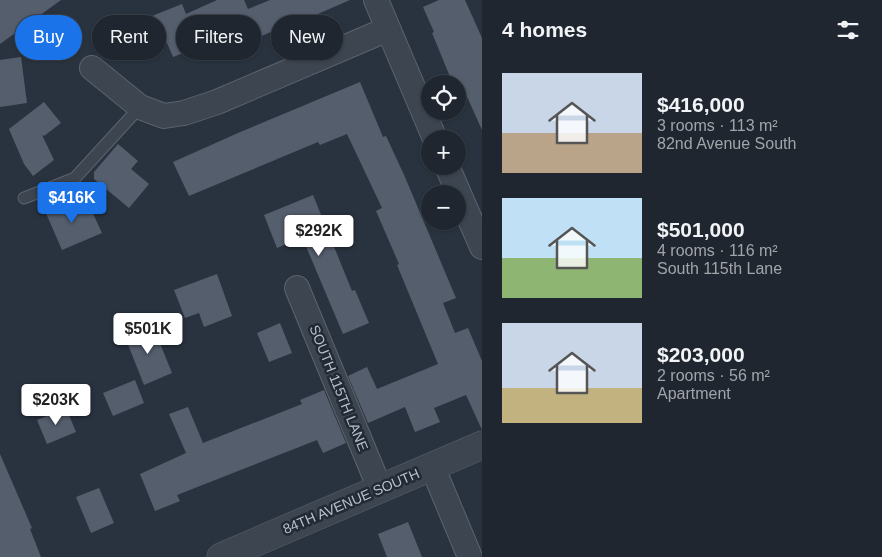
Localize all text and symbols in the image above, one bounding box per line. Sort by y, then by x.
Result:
chip: Buy [15,15,82,60]
chip: Rent [92,15,166,60]
chip: Filters [176,15,261,60]
chip: New [271,15,343,60]
icon: filters [834,16,862,44]
text: 4 homes [502,18,587,41]
map controls [421,75,466,230]
button: locate [421,75,466,120]
icon: home [542,93,602,153]
text: $416,000 [657,93,745,116]
text: 3 rooms · 113 m² [657,117,778,134]
button: + [421,130,466,175]
text: 82nd Avenue South [657,135,796,152]
pin: $416K [37,182,107,224]
button: − [421,185,466,230]
text: $416K [48,189,96,206]
pin: $292K [284,214,354,257]
icon: home [542,218,602,278]
text: $501,000 [657,218,745,241]
text: $292K [295,222,343,239]
text: 4 rooms · 116 m² [657,242,778,259]
text: South 115th Lane [657,260,782,277]
pin: $501K [113,312,183,355]
text: $501K [124,320,172,337]
street label: SOUTH 115TH LANE [306,323,372,453]
icon: home [542,343,602,403]
text: $203,000 [657,343,745,366]
text: 2 rooms · 56 m² [657,367,770,384]
pin: $203K [21,384,91,426]
text: Apartment [657,385,731,402]
text: $203K [32,391,80,408]
street label: 84TH AVENUE SOUTH [280,465,422,537]

